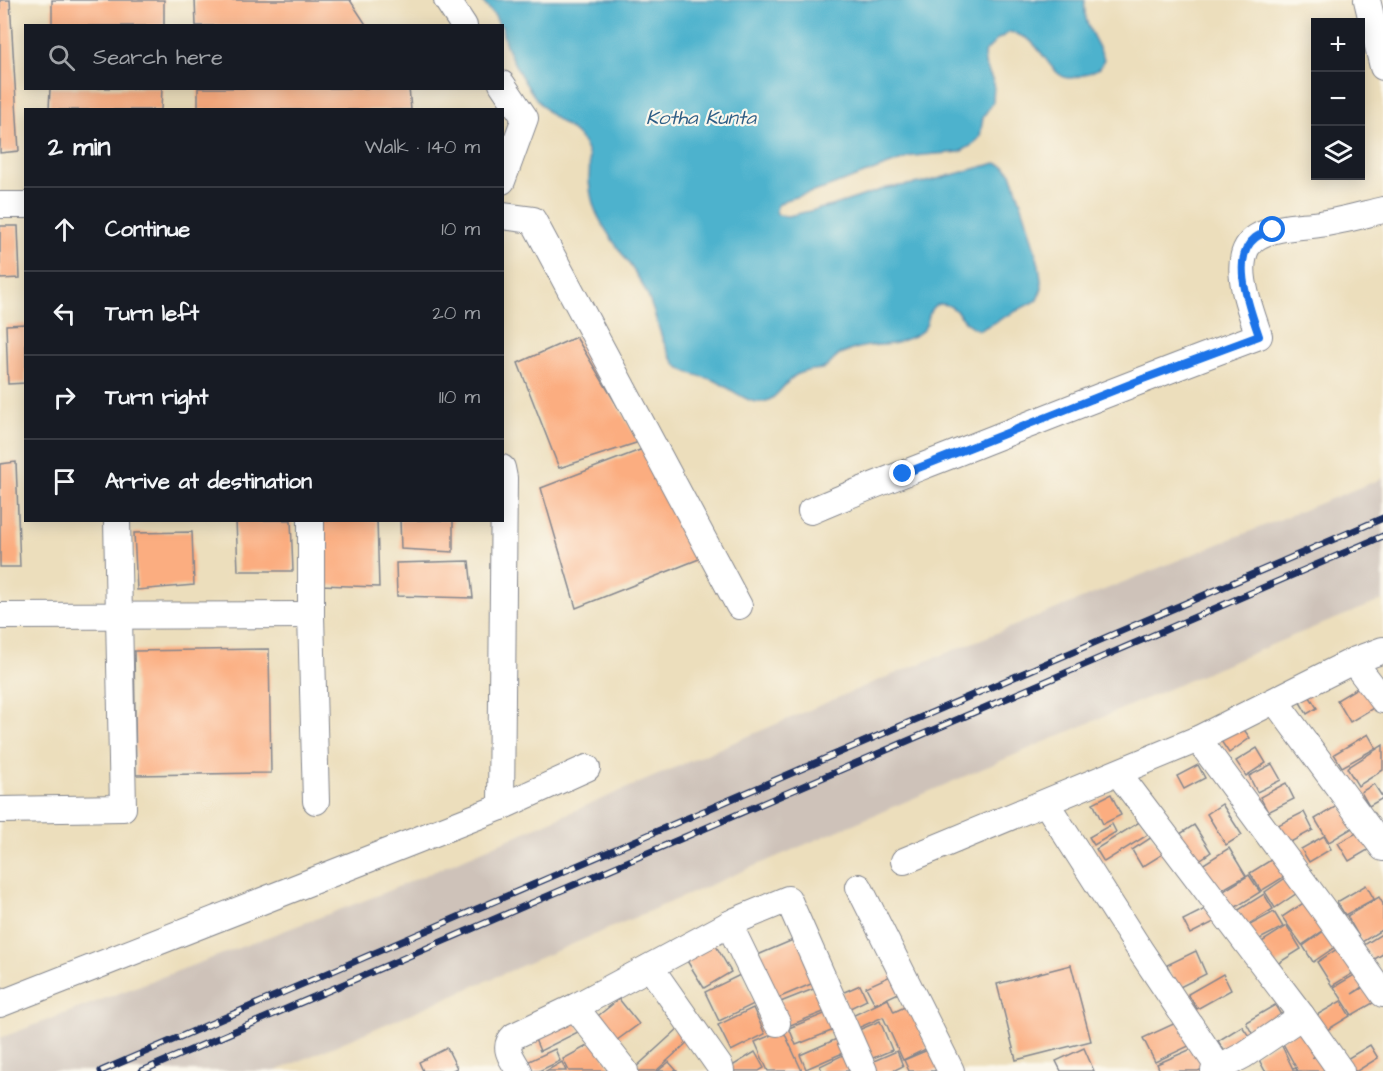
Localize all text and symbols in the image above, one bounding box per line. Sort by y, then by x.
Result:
map controls [1311,18,1365,180]
button: + [1311,18,1365,72]
search box [24,24,504,90]
icon: search [45,41,78,74]
text: Search here [93,42,223,73]
button: − [1311,72,1365,126]
water label: Kotha Kunta [646,104,757,132]
button: layers [1311,126,1365,180]
text: 2 min [48,129,110,165]
text: Walk · 140 m [364,133,480,161]
icon: ahead [48,213,81,246]
text: Continue [105,214,190,245]
text: 10 m [441,215,480,243]
route start [1259,216,1285,242]
icon: left [48,297,81,330]
text: Turn left [105,298,199,329]
text: 20 m [432,299,480,327]
icon: right [48,381,81,414]
text: Turn right [105,382,208,413]
text: 110 m [439,383,480,411]
route end [889,460,915,486]
icon: arrive [48,465,81,498]
text: Arrive at destination [105,466,312,497]

